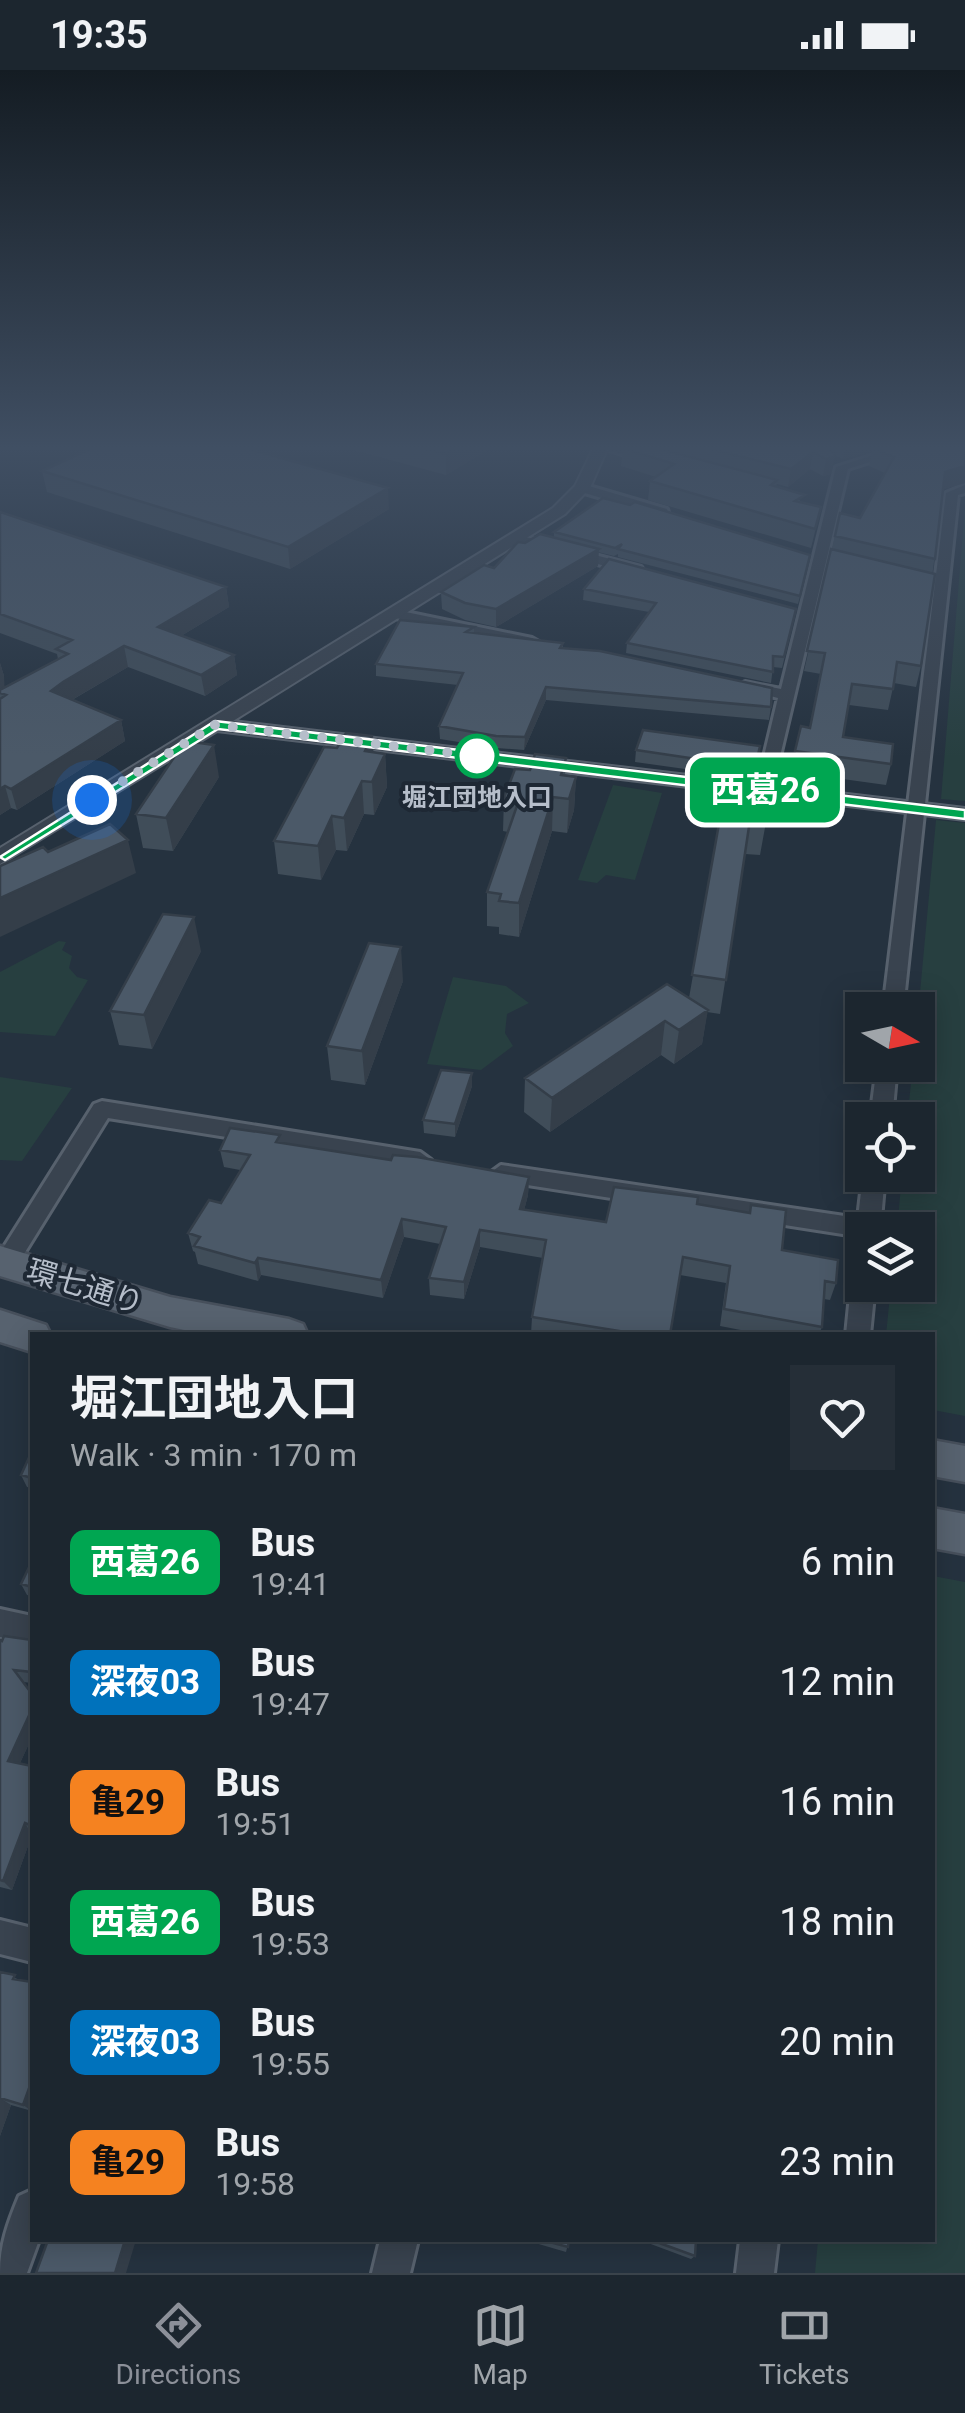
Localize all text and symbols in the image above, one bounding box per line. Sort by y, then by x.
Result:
text: 19:35 [50,13,148,57]
marker: 堀江団地入口 [456,735,498,777]
line badge: 西葛26 [695,758,835,822]
text: 西葛26 [710,770,820,811]
your location [67,775,117,825]
place label: 堀江団地入口 [402,783,552,812]
north arrow [845,992,935,1082]
map controls [845,992,935,1302]
button: locate [845,1102,935,1192]
button: layers [845,1212,935,1302]
street label: 環七通り [23,1252,148,1321]
button: heart [790,1365,895,1470]
text: 堀江団地入口 [70,1370,358,1427]
text: Walk · 3 min · 170 m [70,1436,357,1474]
text: Bus [250,1521,315,1565]
text: 6 min [801,1540,895,1584]
text: 西葛26 [90,1542,200,1583]
text: 19:41 [250,1565,330,1603]
text: Bus [250,1641,315,1685]
text: 12 min [779,1660,895,1704]
text: 深夜03 [90,1662,200,1703]
text: 19:47 [250,1685,330,1723]
text: Bus [215,1761,280,1805]
text: 16 min [779,1780,895,1824]
text: 亀29 [90,1782,165,1823]
text: 19:51 [215,1805,295,1843]
text: Bus [250,1881,315,1925]
text: 18 min [779,1900,895,1944]
text: 西葛26 [90,1902,200,1943]
text: 19:53 [250,1925,330,1963]
text: Bus [250,2001,315,2045]
text: 20 min [779,2020,895,2064]
text: 深夜03 [90,2022,200,2063]
text: 19:55 [250,2045,330,2083]
text: Bus [215,2121,280,2165]
text: 23 min [779,2140,895,2184]
text: 亀29 [90,2142,165,2183]
text: 19:58 [215,2165,295,2203]
tab: Directions [116,2298,241,2391]
tab: Map [472,2298,528,2391]
tab: Tickets [759,2298,849,2391]

